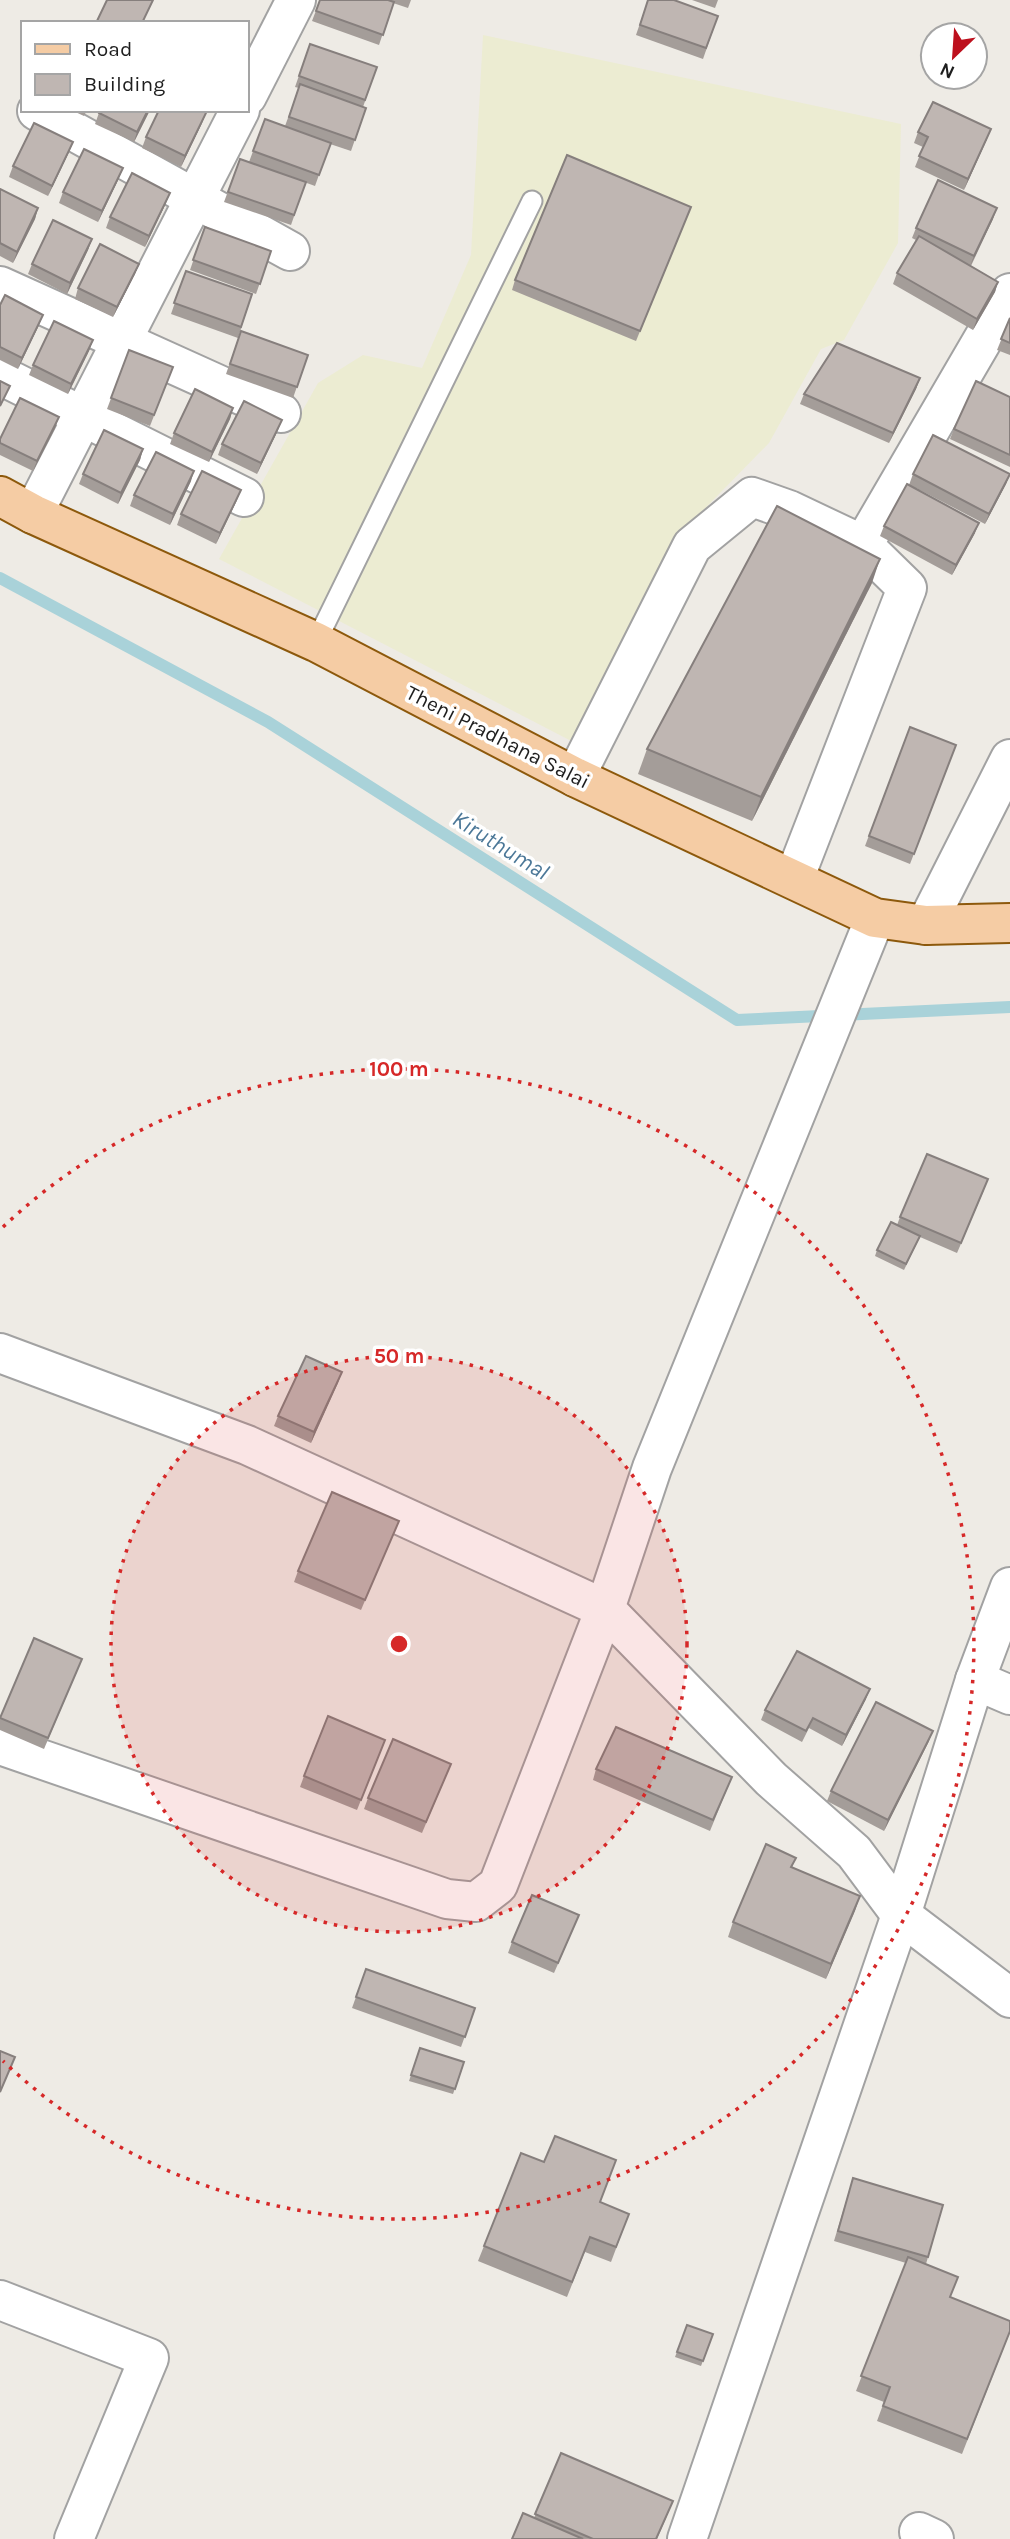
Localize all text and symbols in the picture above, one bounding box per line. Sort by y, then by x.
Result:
legend [21,21,248,112]
north arrow [919,21,989,91]
text: Road [84,37,132,61]
text: N [936,58,958,83]
text: Building [84,72,165,96]
street label: Theni Pradhana Salai [402,680,594,794]
water label: Kiruthumal [447,805,554,886]
text: 100 m [369,1057,429,1081]
text: 50 m [374,1344,424,1368]
centre of rings [387,1632,411,1656]

